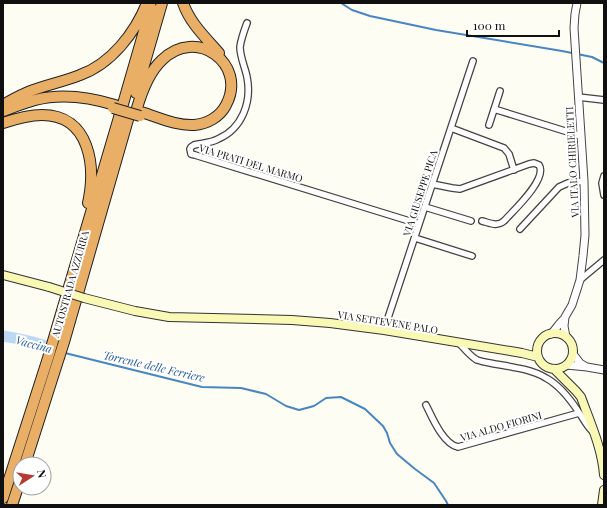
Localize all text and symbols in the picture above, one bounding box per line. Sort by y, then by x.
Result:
scale bar [467,12,559,38]
text: 100 m [473,17,506,33]
street label: VIA ITALO CHIRIELETTI [562,106,582,219]
street label: VIA PRATI DEL MARMO [197,140,305,185]
street label: VIA GIUSEPPE PICA [399,147,441,239]
street label: AUTOSTRADA AZZURRA [48,228,92,340]
street label: VIA SETTEVENE PALO [336,307,439,337]
water label: Vaccina [14,332,54,356]
water label: Torrente delle Ferriere [102,347,207,385]
street label: VIA ALDO FIORINI [458,408,543,445]
north arrow [12,456,52,496]
text: N [34,468,50,479]

